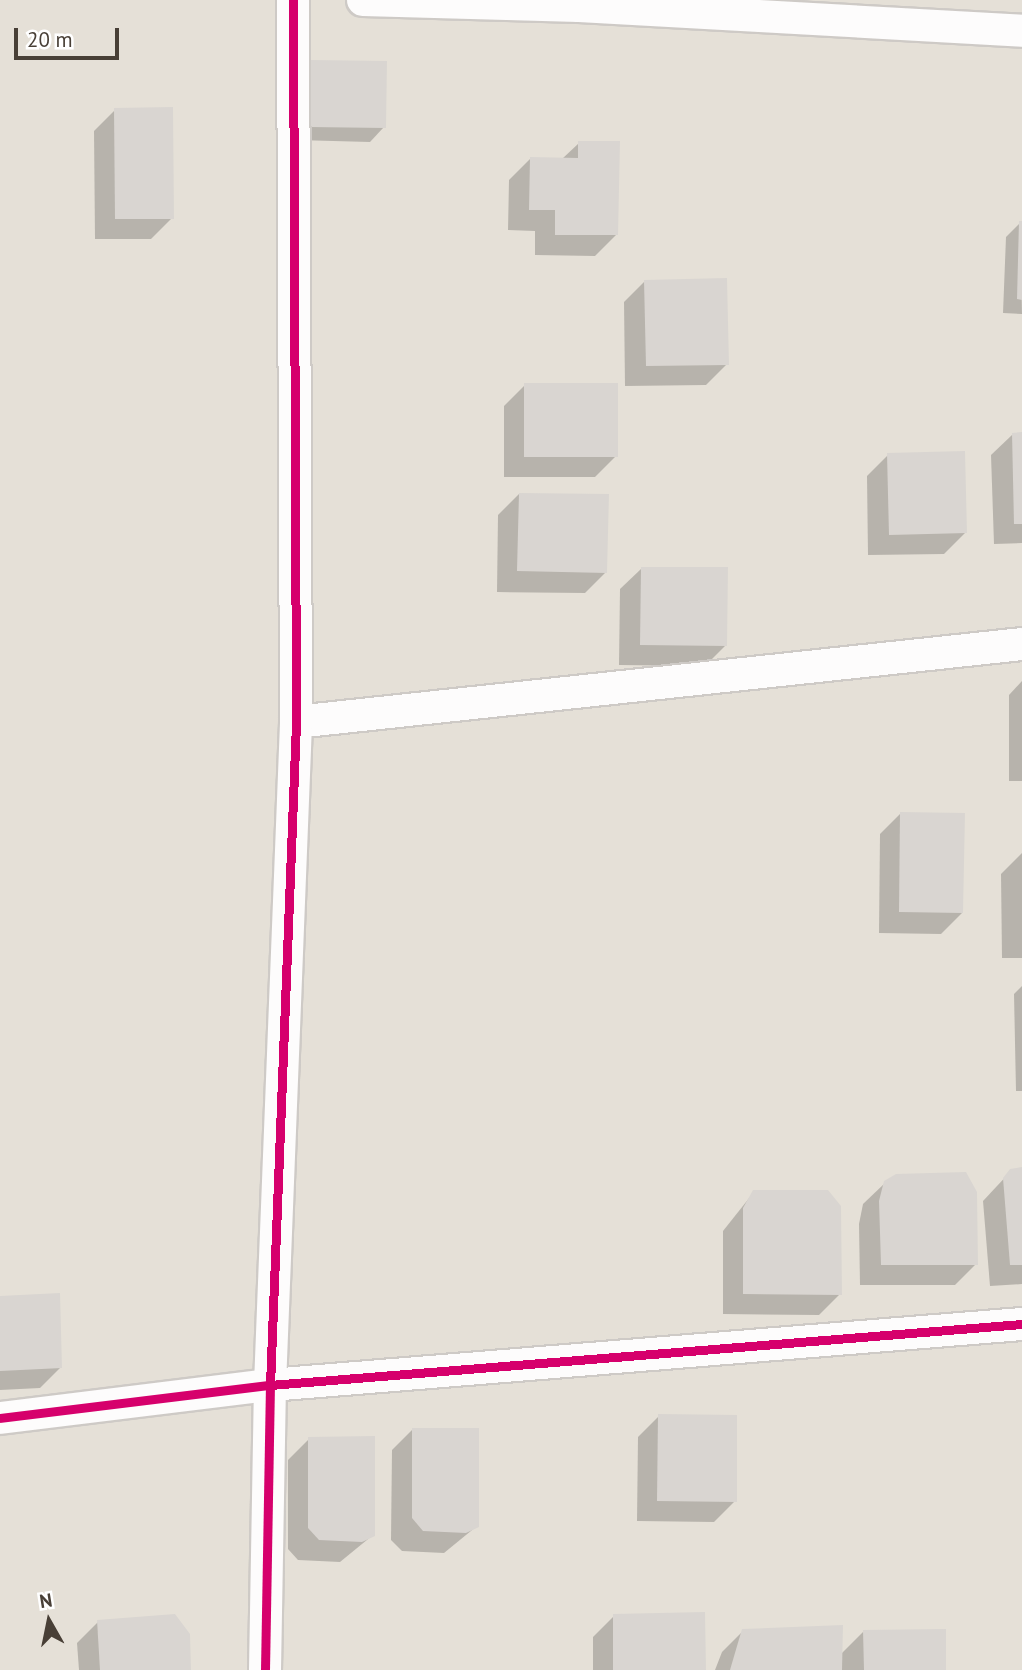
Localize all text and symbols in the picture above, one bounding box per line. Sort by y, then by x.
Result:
scale bar [18,14,122,58]
text: 20 m [27,26,73,53]
north arrow [14,1586,84,1656]
text: N [38,1587,54,1613]

